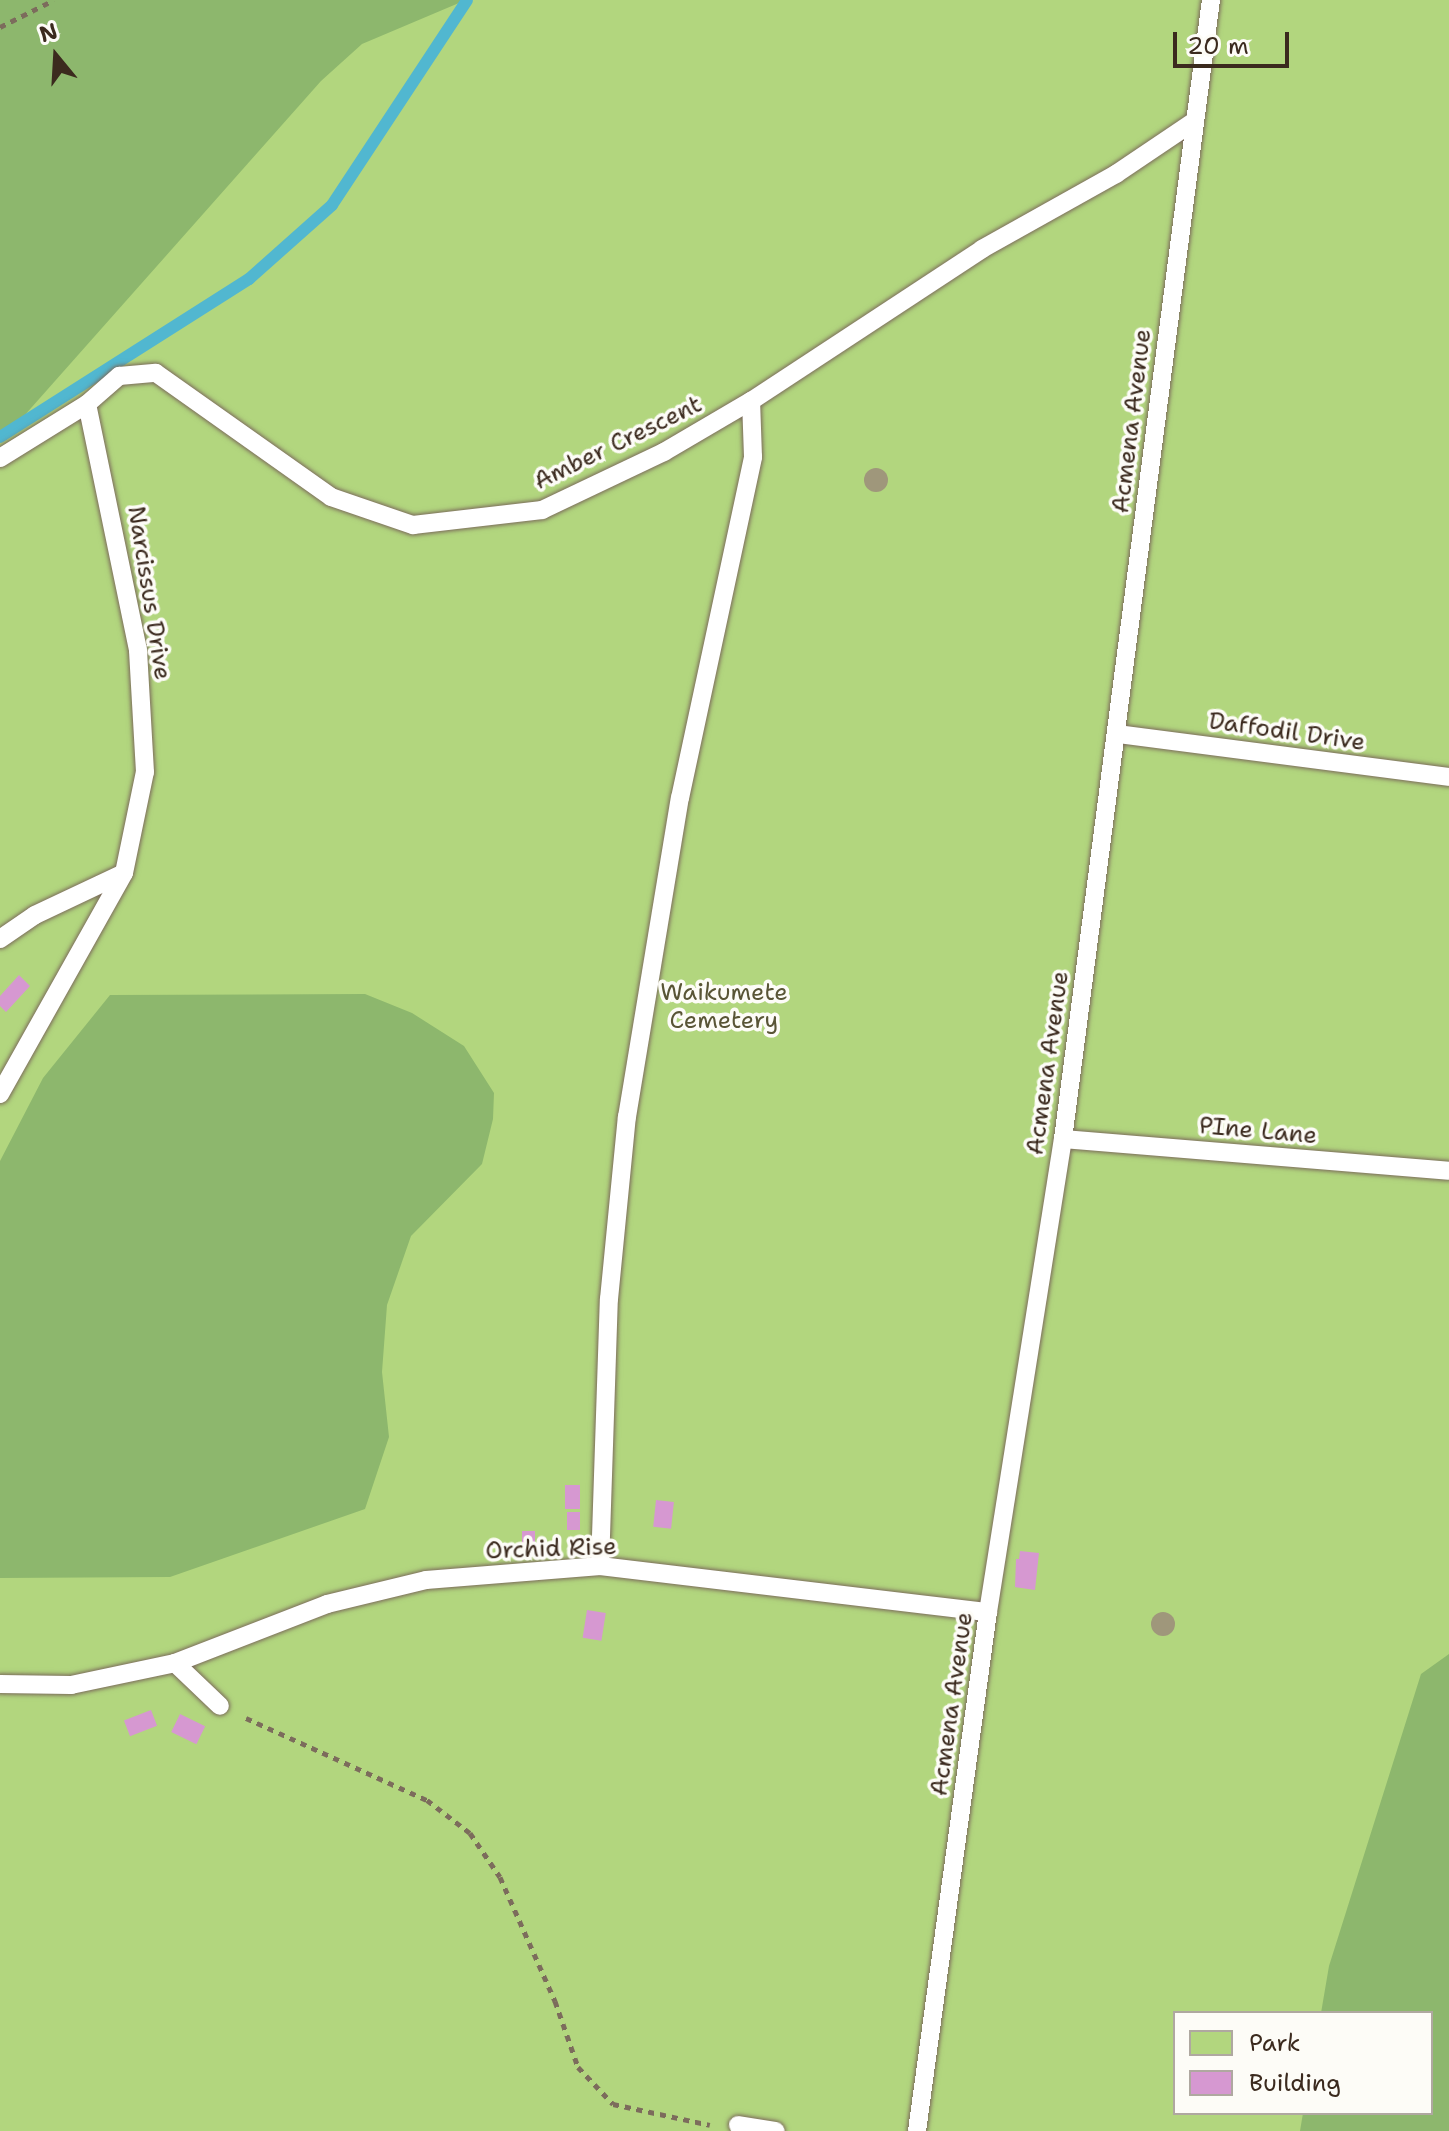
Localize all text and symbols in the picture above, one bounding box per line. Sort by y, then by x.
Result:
north arrow [16,16,96,96]
text: N [36,16,61,49]
scale bar [1177,16,1293,66]
text: 20 m [1187,30,1249,62]
street label: Acmena Avenue [1106,327,1158,515]
street label: Amber Crescent [529,390,707,496]
street label: Narcissus Drive [121,504,177,682]
street label: Daffodil Drive [1207,707,1367,757]
street label: Acmena Avenue [1021,969,1075,1157]
park label: Waikumete Cemetery [660,979,788,1035]
street label: PIne Lane [1198,1112,1318,1150]
street label: Orchid Rise [485,1532,617,1566]
street label: Acmena Avenue [925,1610,979,1798]
legend [1173,2011,1433,2115]
text: Park [1249,2027,1301,2059]
text: Building [1249,2067,1341,2099]

